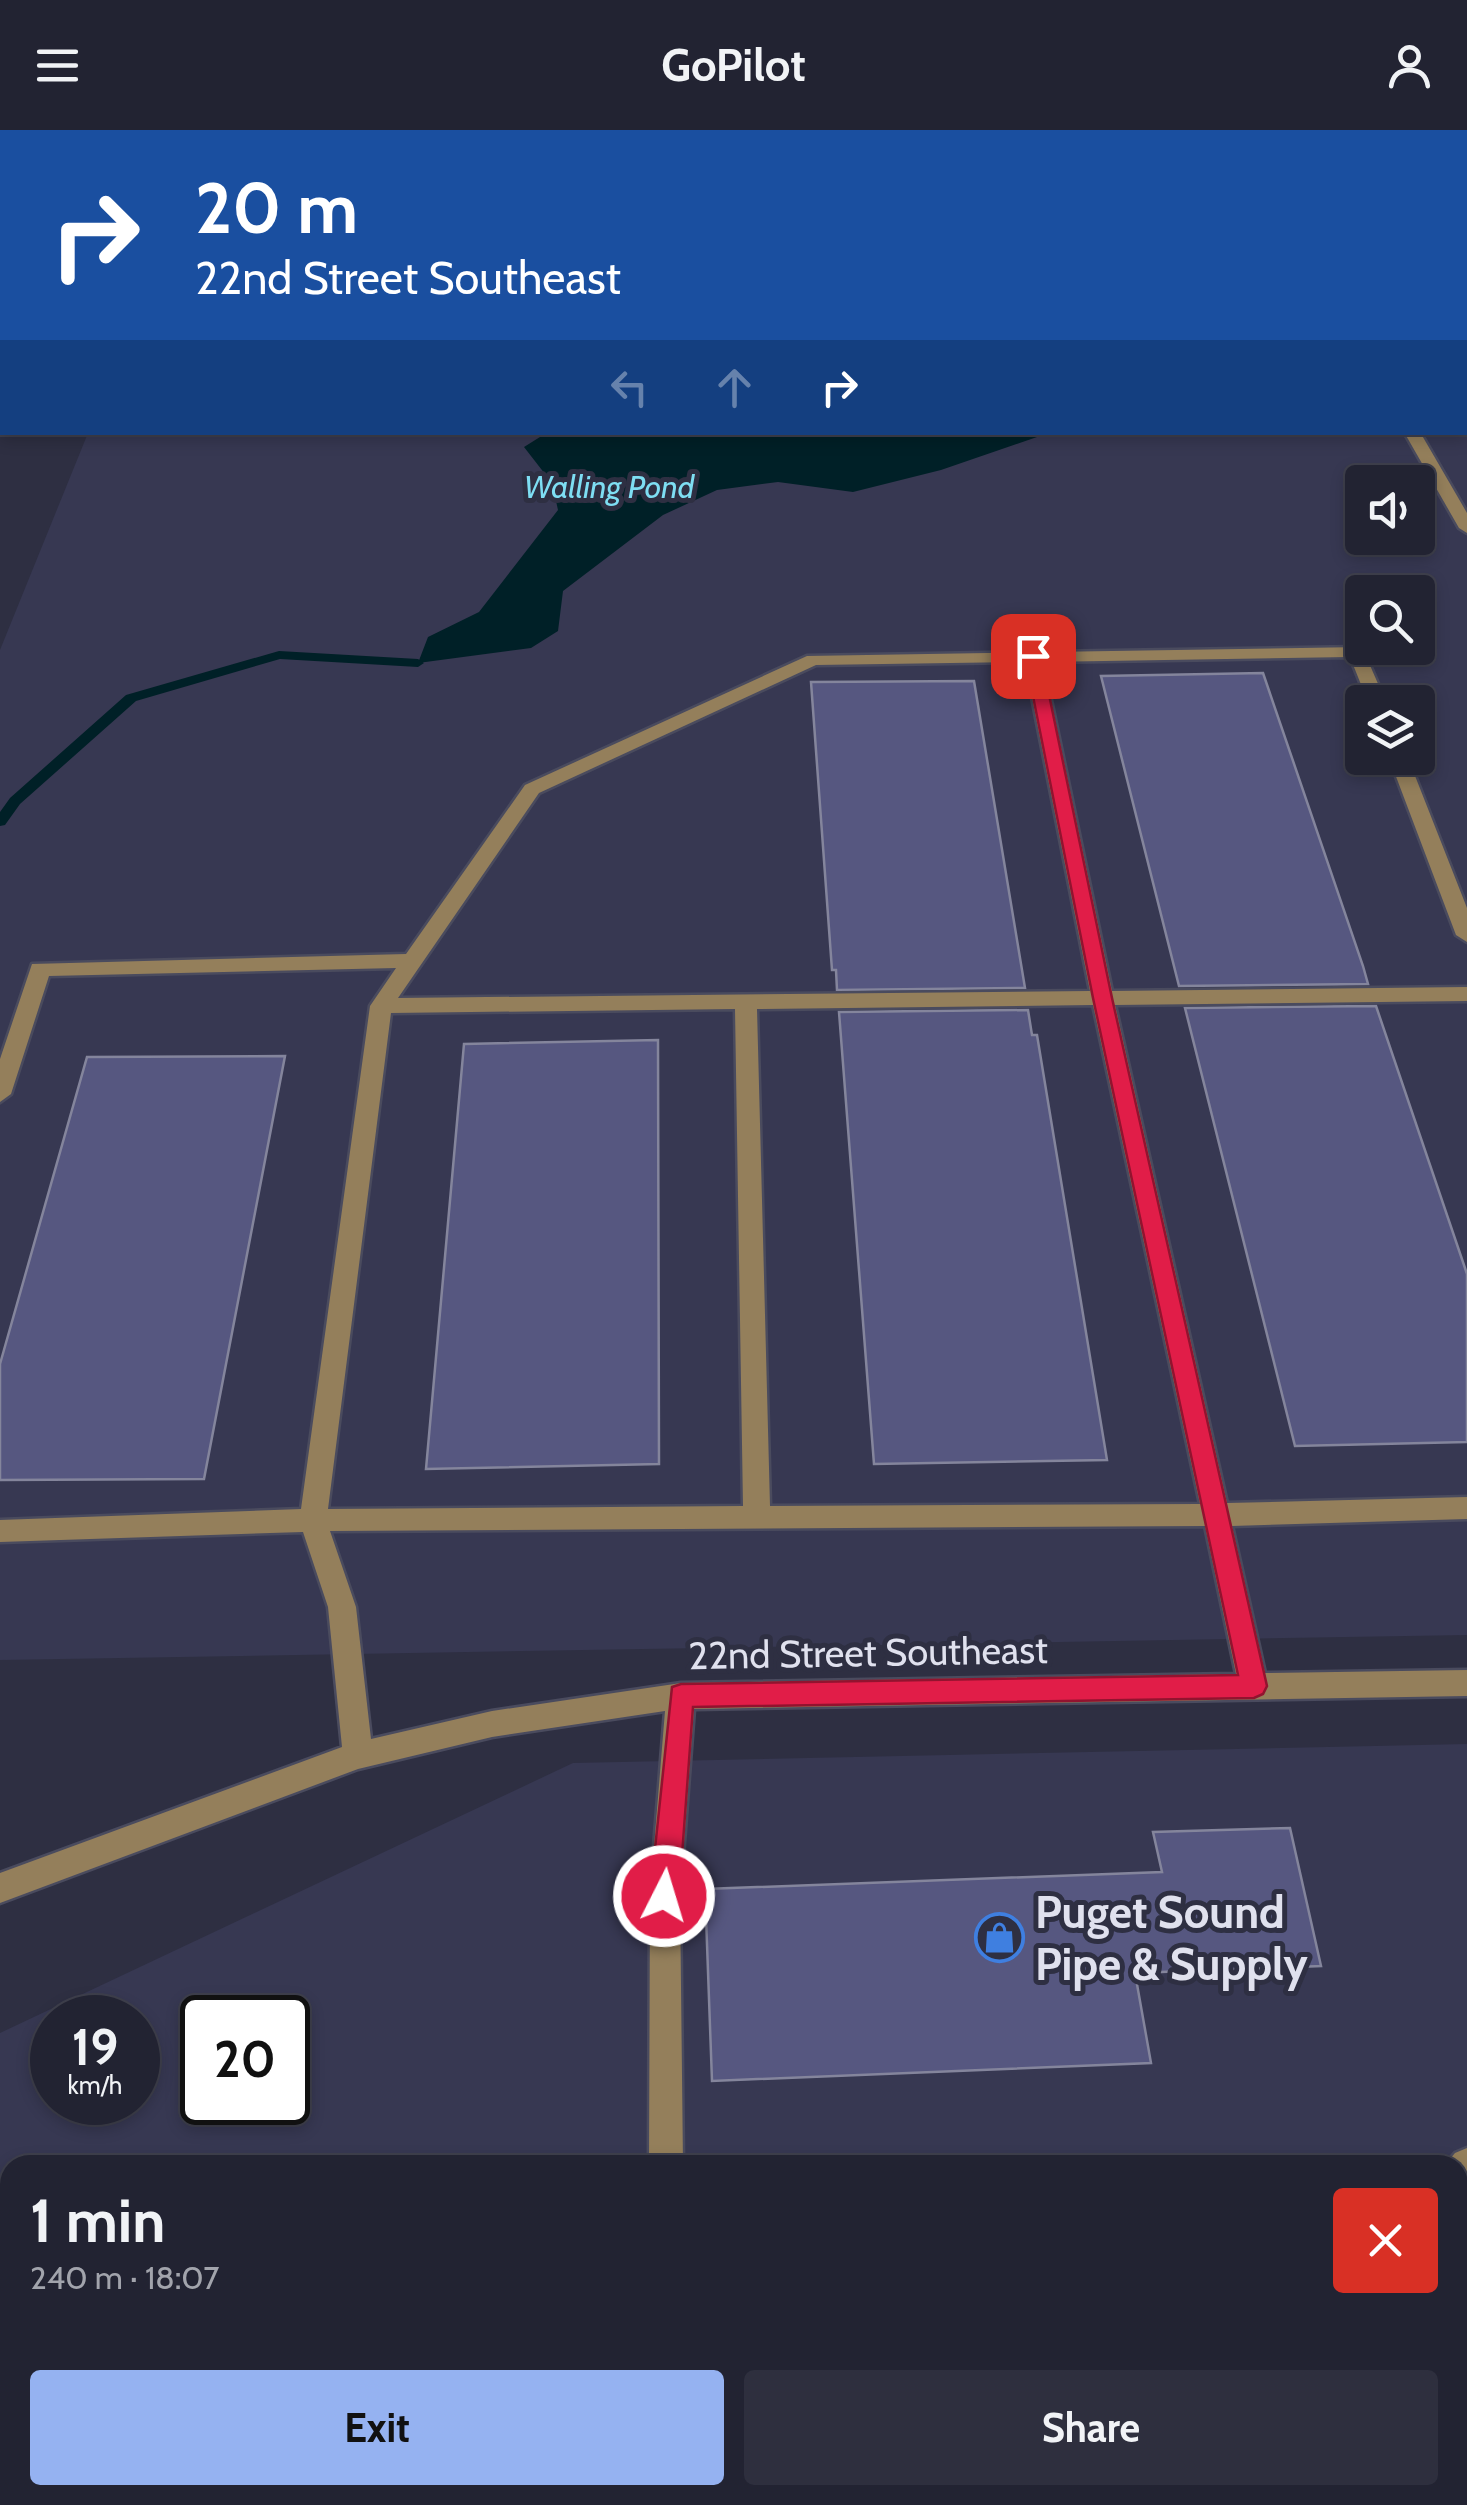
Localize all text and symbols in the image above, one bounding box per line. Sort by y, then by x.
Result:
icon: menu [30,38,85,93]
text: GoPilot [661,38,806,92]
icon: person [1382,38,1437,93]
text: 20 m [195,165,358,251]
icon: right [30,170,160,300]
text: 22nd Street Southeast [195,251,621,305]
icon: left [602,360,657,415]
icon: ahead [707,360,762,415]
icon: right [812,360,867,415]
map controls [1345,465,1435,775]
button: sound [1345,465,1435,555]
water label: Walling Pond [524,467,696,506]
button: search [1345,575,1435,665]
pin [991,614,1076,699]
icon: arrive [1006,629,1061,684]
button: layers [1345,685,1435,775]
street label: 22nd Street Southeast [688,1626,1048,1679]
position arrow [612,1844,716,1948]
place label: Puget Sound Pipe & Supply [1035,1885,1308,1991]
shop icon: Puget Sound Pipe & Supply [974,1912,1026,1964]
speed limit sign: 20 [180,1995,310,2125]
text: 19 [72,2017,118,2078]
text: km/h [68,2070,122,2100]
text: 1 min [30,2184,165,2257]
button: close [1333,2188,1438,2293]
text: 240 m · 18:07 [30,2258,219,2297]
button: Exit [30,2370,724,2485]
button: Share [744,2370,1438,2485]

